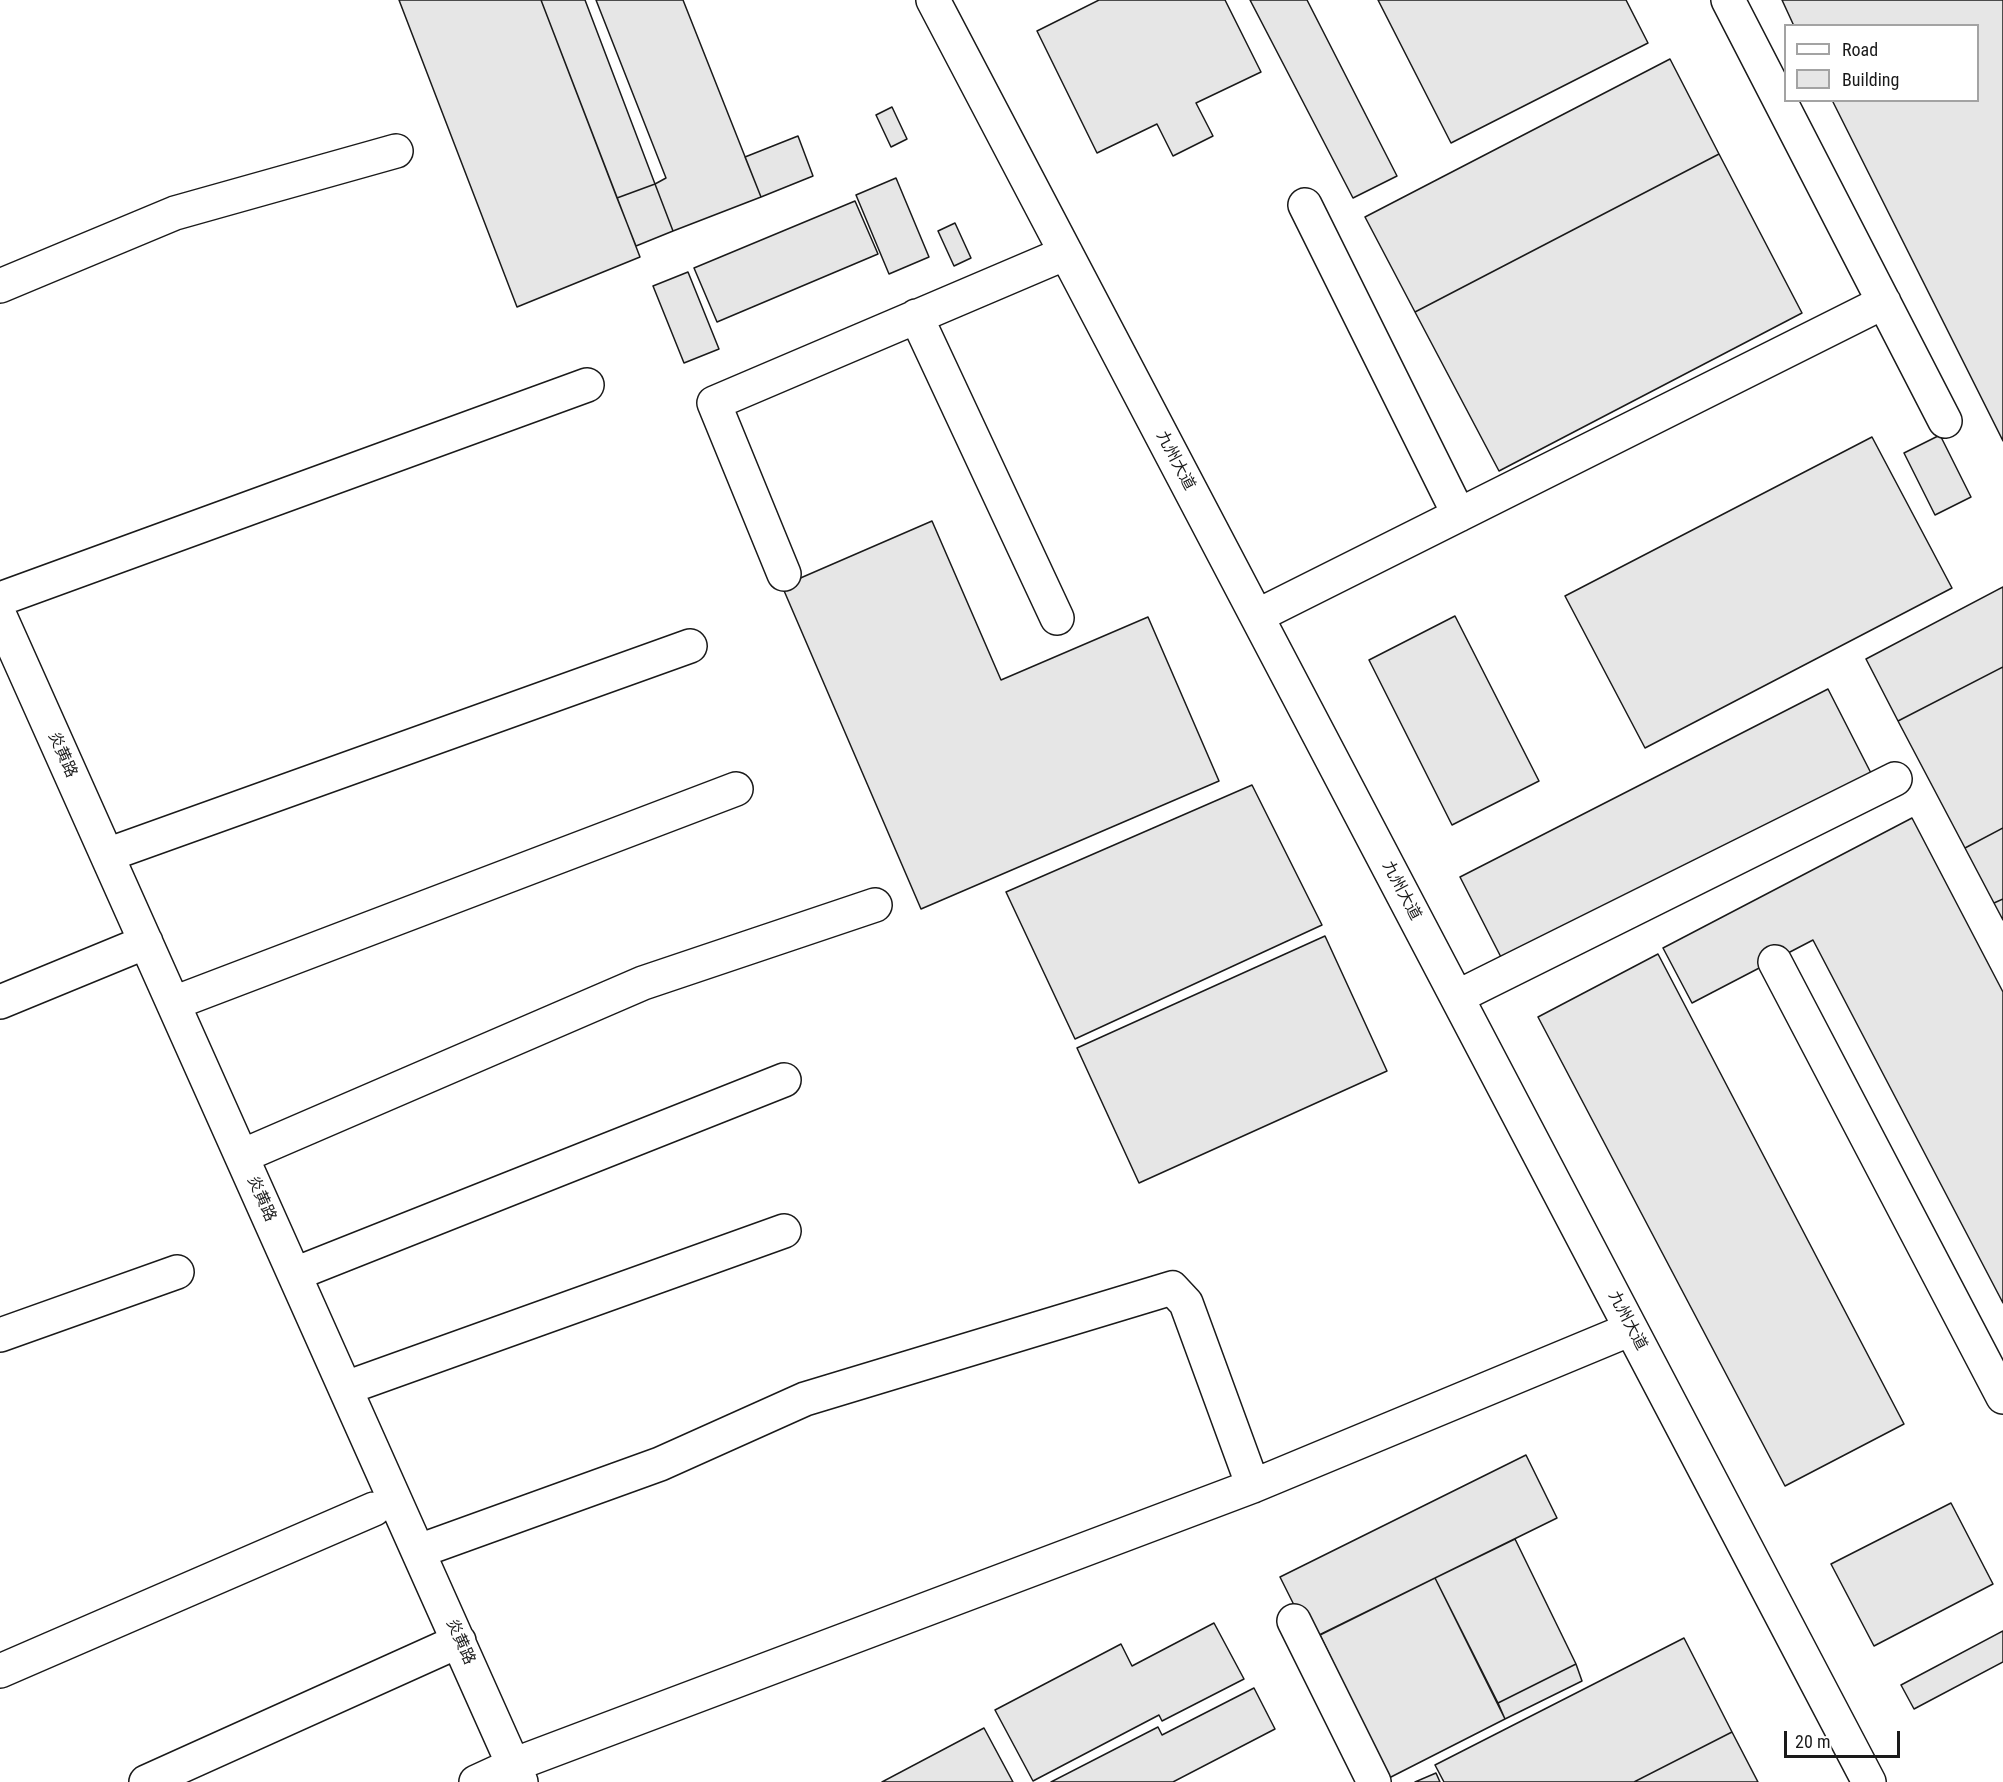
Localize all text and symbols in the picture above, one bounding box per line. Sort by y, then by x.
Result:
legend [1784,24,1979,102]
text: Road [1842,39,1878,60]
text: Building [1842,69,1899,90]
street label: 九州大道 [1152,428,1198,494]
street label: 炎黄路 [43,729,81,781]
street label: 九州大道 [1378,858,1424,924]
street label: 炎黄路 [242,1173,280,1225]
street label: 九州大道 [1604,1288,1650,1354]
street label: 炎黄路 [441,1616,479,1668]
scale bar [1787,1719,1902,1757]
text: 20 m [1795,1731,1830,1752]

